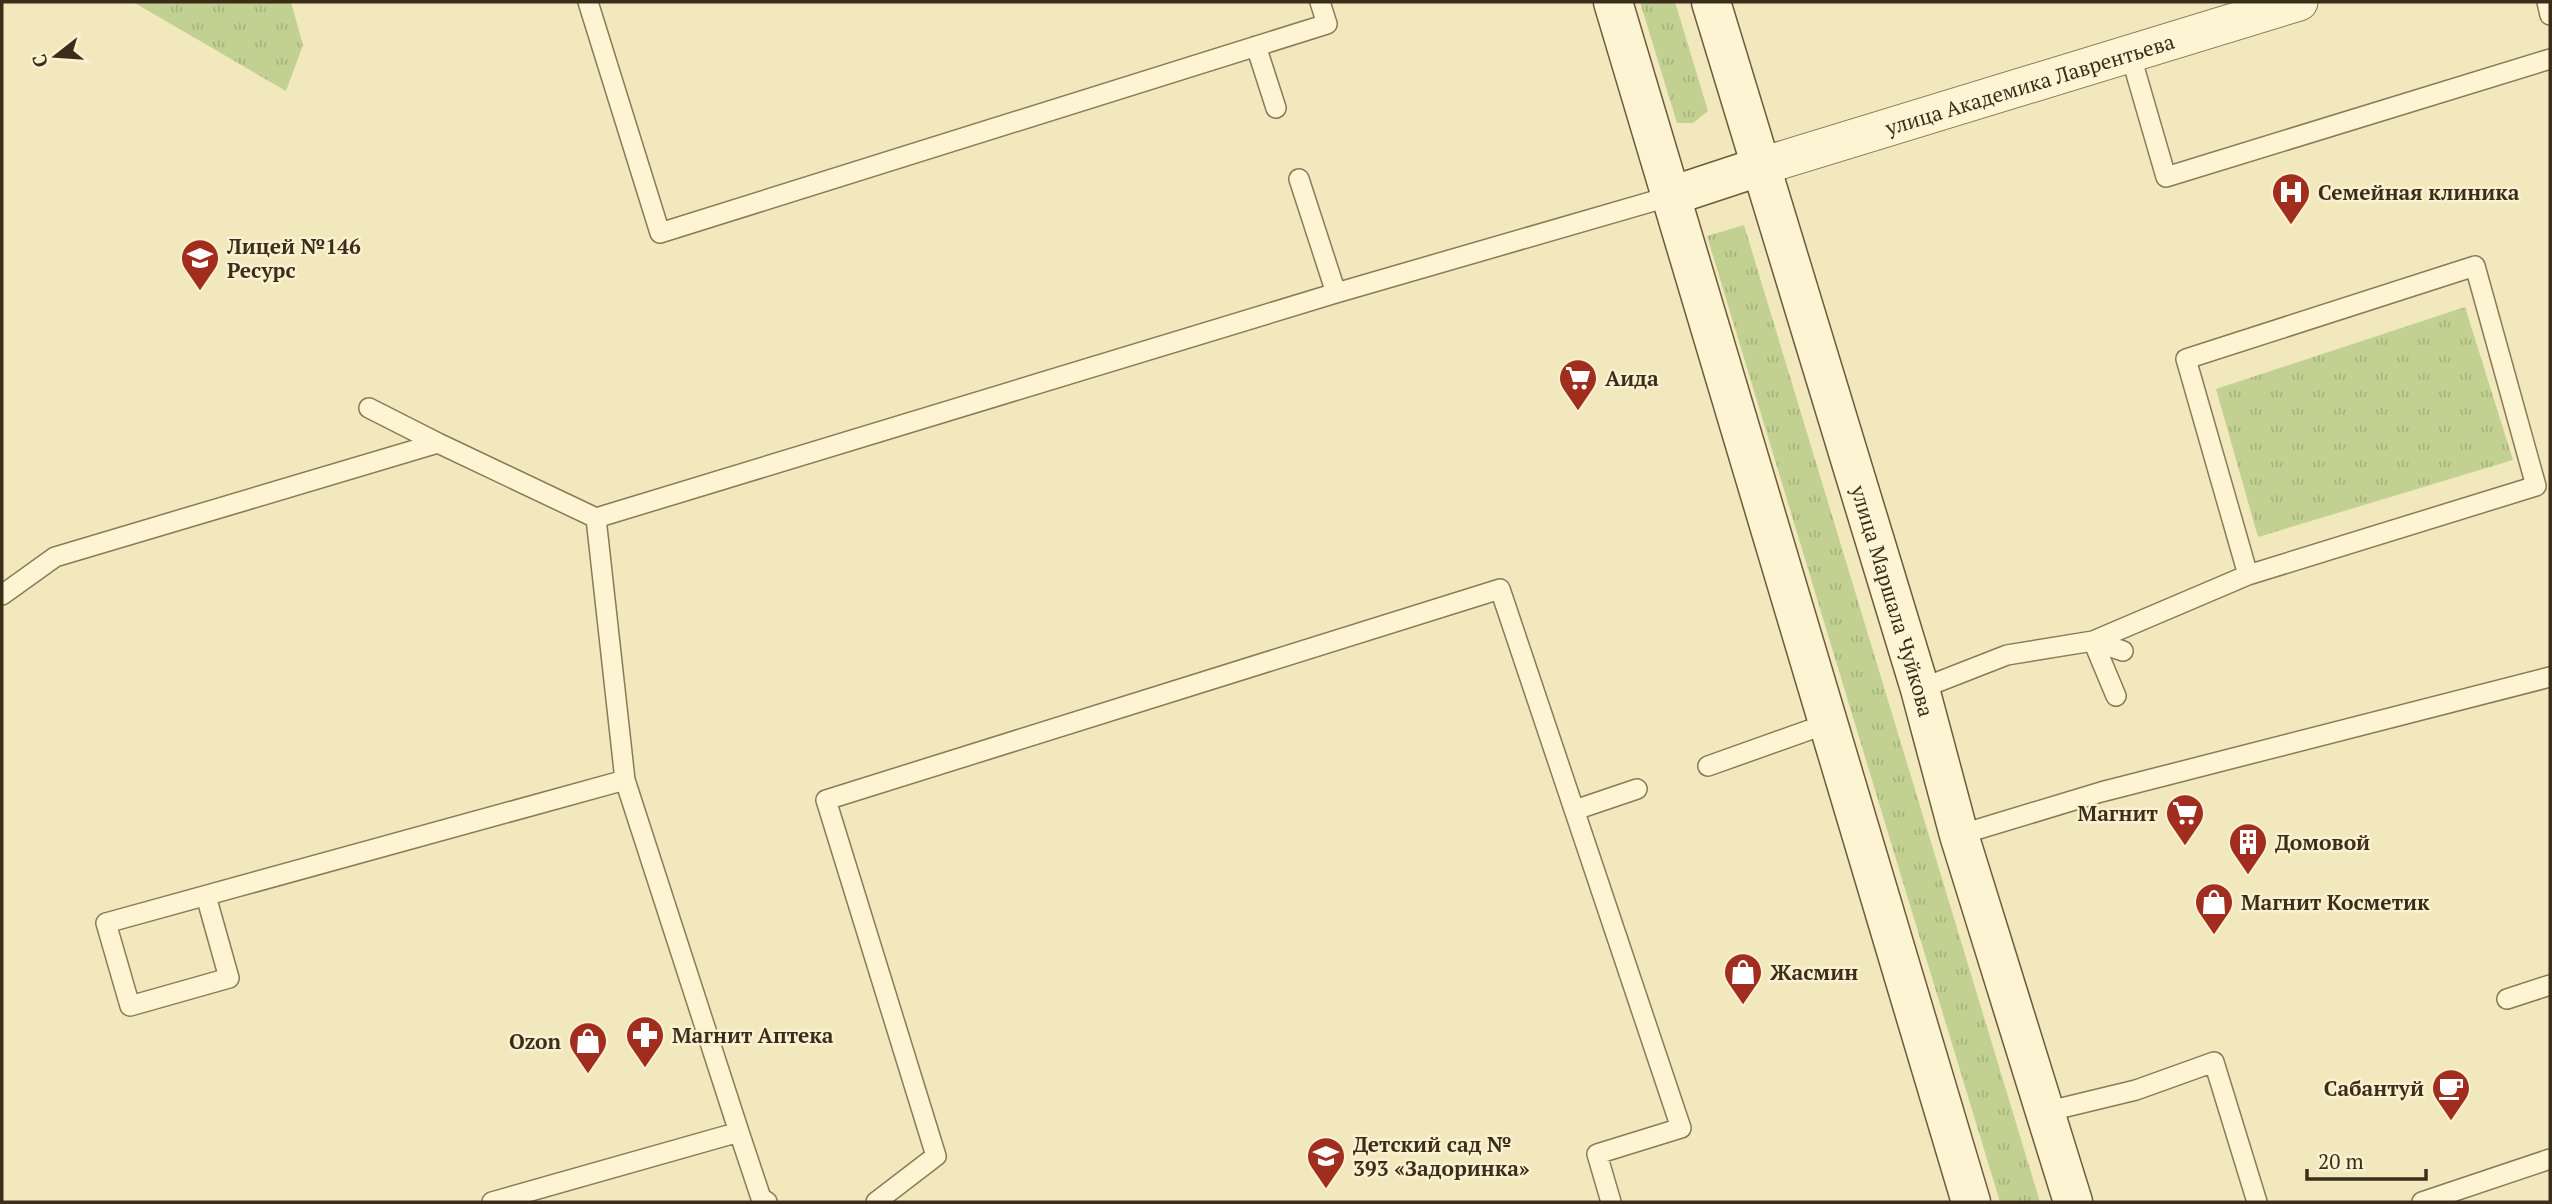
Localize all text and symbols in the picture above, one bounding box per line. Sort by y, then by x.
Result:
north arrow [21,21,91,91]
street label: улица Академика Лаврентьева [1881,27,2178,142]
text: С [25,52,53,71]
hospital icon: Семейная клиника [2270,171,2312,226]
place label: Семейная клиника [2318,178,2520,206]
place label: Лицей №146 Ресурс [226,232,361,284]
school or university icon: Лицей №146 Ресурс [179,237,221,292]
supermarket icon: Аида [1557,357,1599,412]
place label: Аида [1605,364,1659,392]
street label: улица Маршала Чуйкова [1845,481,1941,720]
supermarket icon: Магнит [2164,792,2206,847]
place label: Магнит [2078,799,2159,827]
building icon: Домовой [2227,821,2269,876]
place label: Домовой [2275,828,2370,856]
shop icon: Магнит Косметик [2193,881,2235,936]
place label: Магнит Косметик [2241,888,2430,916]
shop icon: Жасмин [1722,951,1764,1006]
place label: Жасмин [1770,958,1858,986]
pharmacy icon: Магнит Аптека [624,1014,666,1069]
shop icon: Ozon [567,1020,609,1075]
place label: Магнит Аптека [672,1021,834,1049]
place label: Ozon [509,1027,561,1055]
cafe icon: Сабантуй [2430,1067,2472,1122]
place label: Сабантуй [2324,1074,2424,1102]
place label: Детский сад № 393 «Задоринка» [1353,1130,1530,1182]
school or university icon: Детский сад № 393 «Задоринка» [1305,1135,1347,1190]
scale bar [2307,1138,2426,1182]
text: 20 m [2318,1147,2364,1175]

